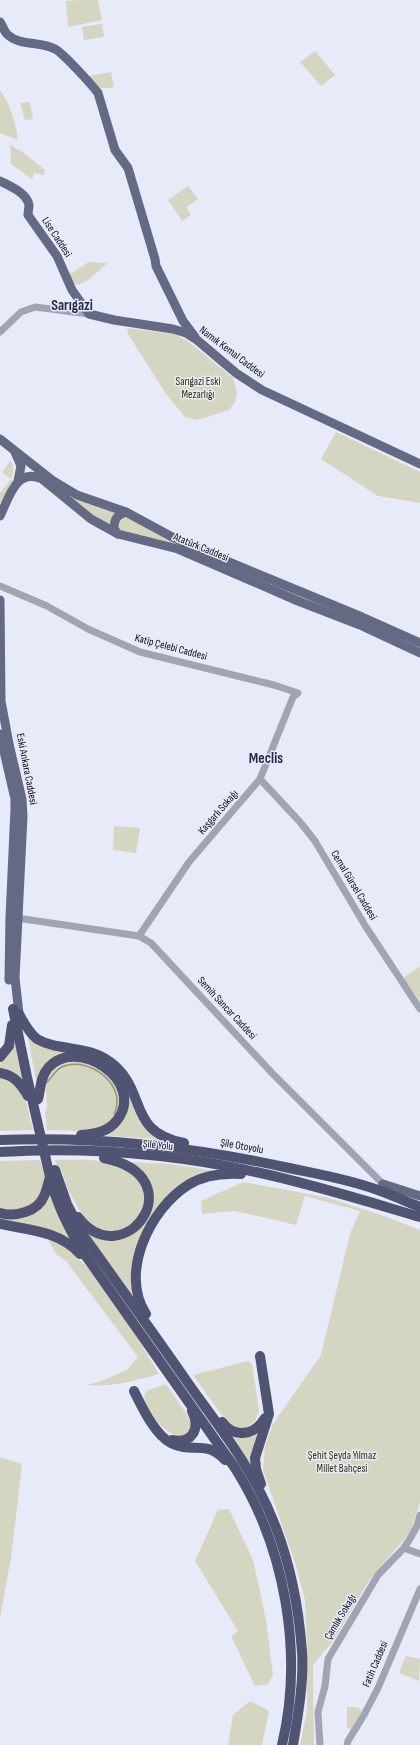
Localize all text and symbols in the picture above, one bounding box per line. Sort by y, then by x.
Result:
street label: Lise Caddesi [39,214,75,260]
district label: Sarıgazi [51,296,93,315]
street label: Namık Kemal Caddesi [197,323,267,381]
park label: Sarıgazi Eski Mezarlığı [175,375,221,401]
street label: Atatürk Caddesi [171,530,230,564]
street label: Katip Çelebi Caddesi [133,631,209,663]
street label: Eski Ankara Caddesi [14,732,40,806]
district label: Meclis [249,749,283,768]
street label: Kaşgarlı Sokağı [195,787,241,837]
street label: Cemal Gürsel Caddesi [328,848,380,922]
street label: Semih Sancar Caddesi [195,974,259,1042]
street label: Şile Otoyolu [219,1136,265,1156]
street label: Şile Yolu [142,1137,174,1153]
park label: Şehit Şeyda Yılmaz Millet Bahçesi [308,1449,376,1475]
street label: Çamlık Sokağı [321,1592,359,1642]
street label: Fatih Caddesi [359,1639,391,1689]

